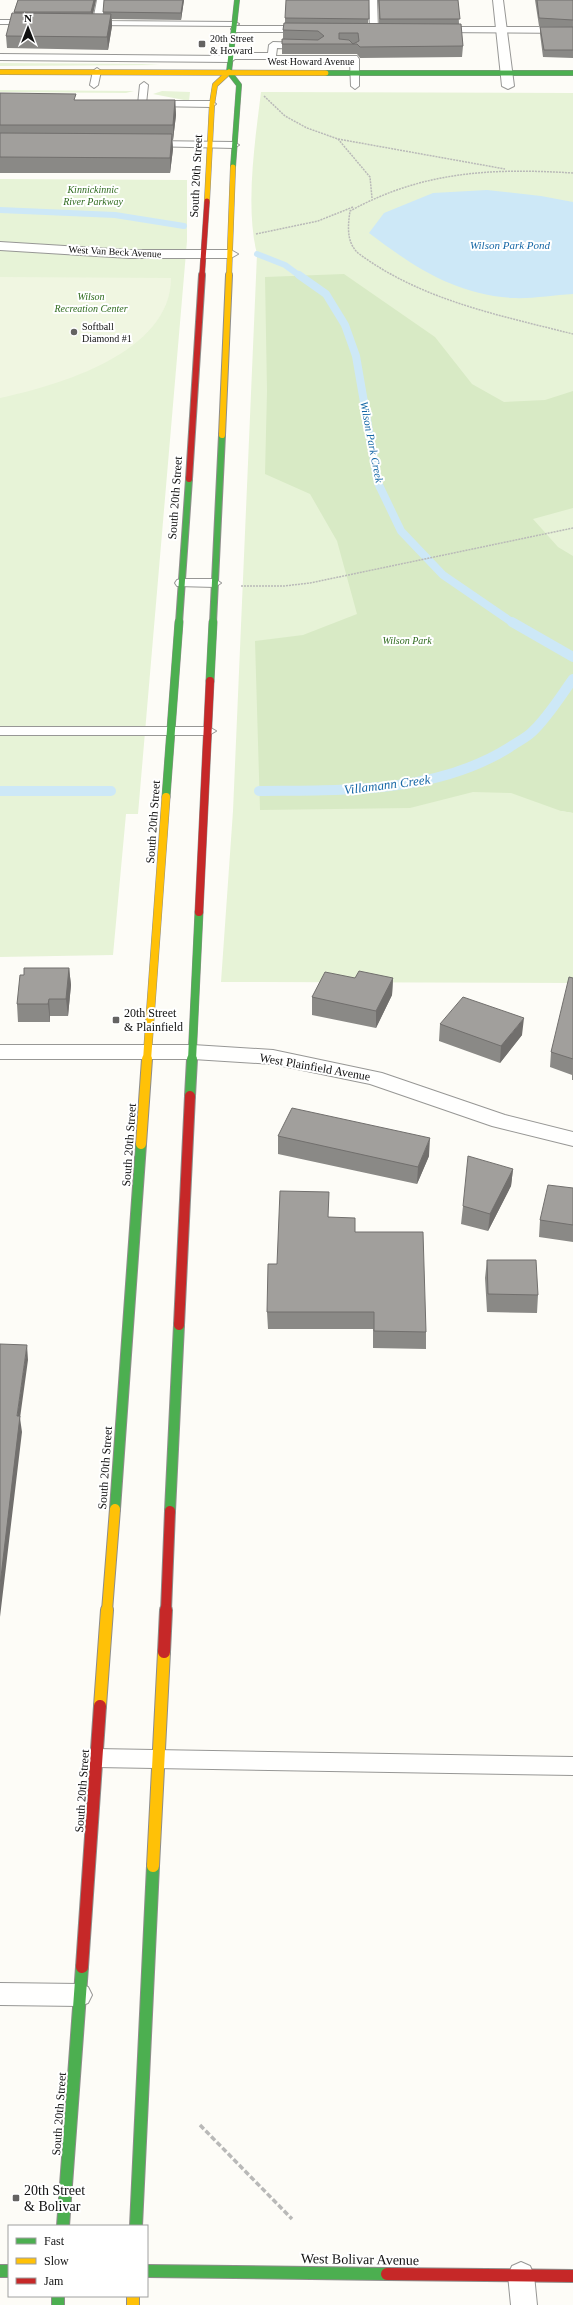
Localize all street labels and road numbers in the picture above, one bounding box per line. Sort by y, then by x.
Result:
street label: West Howard Avenue [268,56,355,67]
street label: South 20th Street [187,133,205,218]
street label: West Van Beck Avenue [68,244,162,259]
street label: South 20th Street [165,455,185,540]
street label: South 20th Street [143,779,163,864]
street label: West Plainfield Avenue [259,1050,371,1084]
street label: South 20th Street [119,1102,139,1187]
street label: South 20th Street [95,1425,115,1510]
street label: South 20th Street [72,1748,92,1833]
street label: South 20th Street [49,2071,69,2156]
street label: West Bolivar Avenue [301,2251,419,2268]

